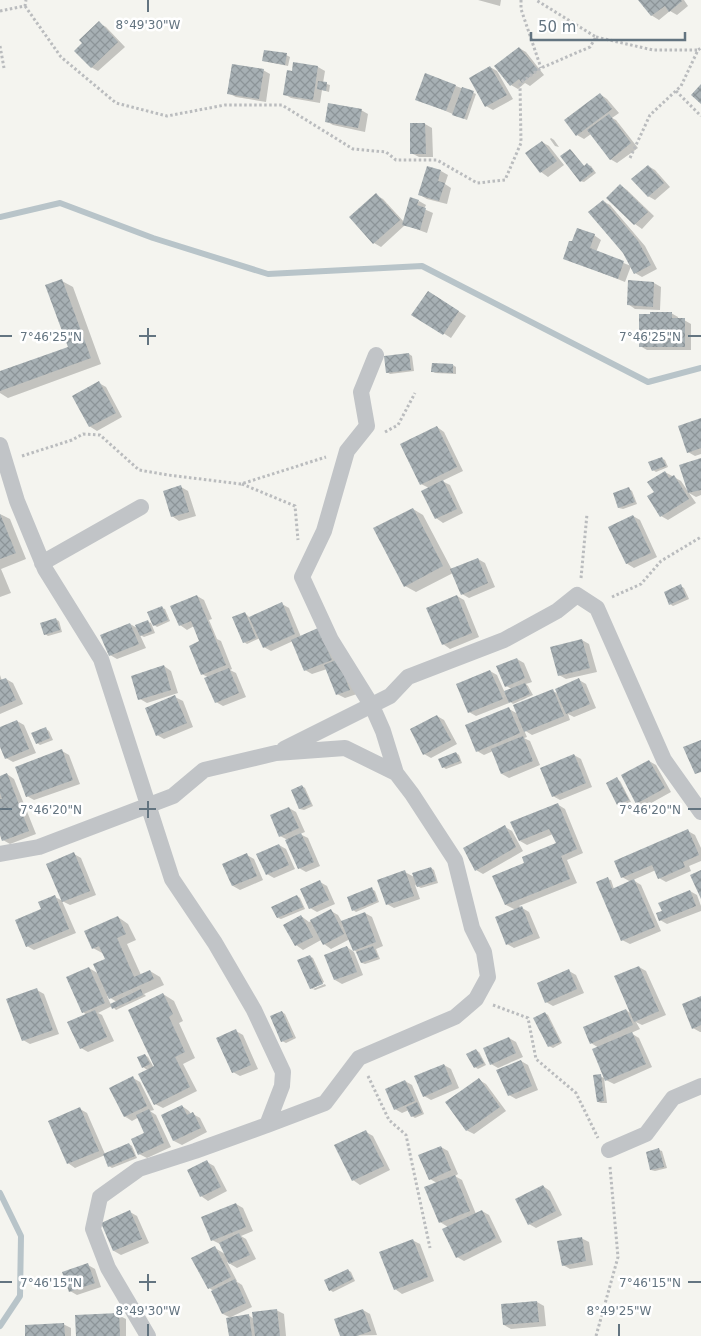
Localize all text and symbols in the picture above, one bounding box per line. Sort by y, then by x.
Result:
scale bar [531,10,685,42]
text: 8°49'30"W [116,18,181,32]
text: 50 m [538,18,576,36]
text: 7°46'25"N [20,330,82,344]
text: 7°46'25"N [619,330,681,344]
text: 7°46'20"N [20,803,82,817]
text: 7°46'20"N [619,803,681,817]
text: 7°46'15"N [20,1276,82,1290]
text: 7°46'15"N [619,1276,681,1290]
text: 8°49'30"W [116,1304,181,1318]
text: 8°49'25"W [587,1304,652,1318]

